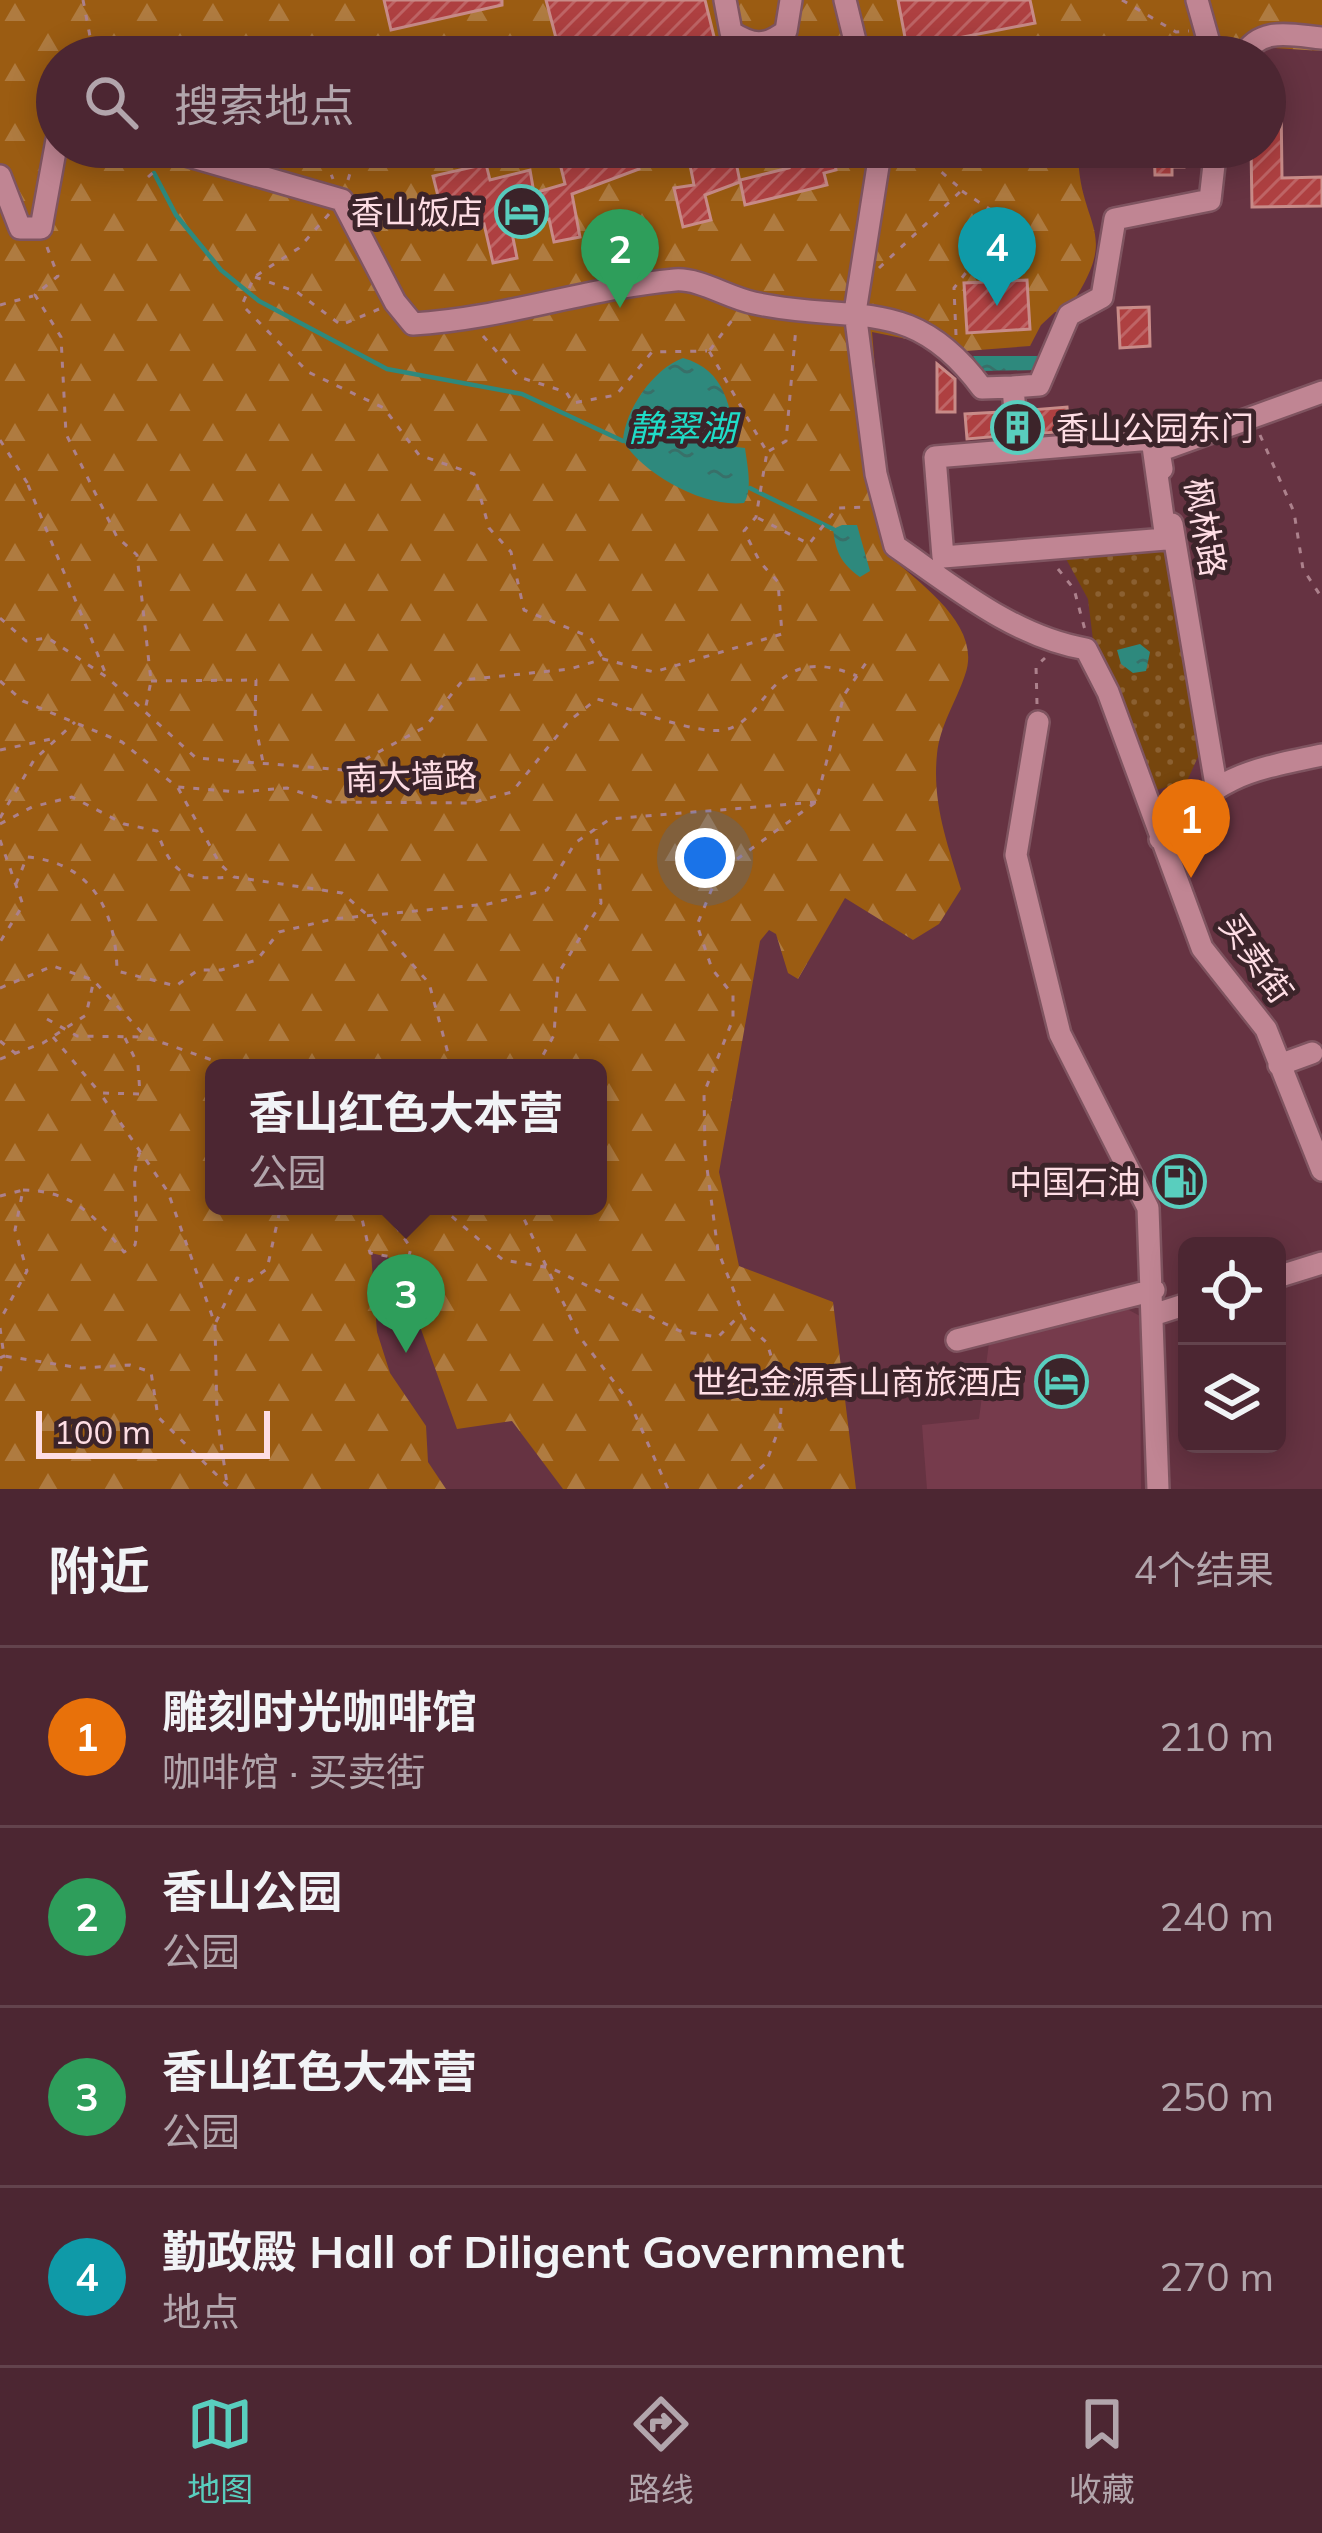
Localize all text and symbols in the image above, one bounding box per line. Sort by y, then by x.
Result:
search box [36,36,1286,168]
icon: search [78,69,144,135]
text: 搜索地点 [174,77,354,133]
hotel icon: 香山饭店 [494,183,550,239]
place label: 香山饭店 [351,191,483,232]
pin: 4 [958,207,1036,306]
pin: 2 [581,209,659,308]
building icon: 香山公园东门 [989,399,1045,455]
water label: 静翠湖 [628,405,741,450]
place label: 香山公园东门 [1056,407,1254,448]
street label: 枫林路 [1177,475,1235,579]
street label: 南大墙路 [344,753,478,799]
pin: 1 [1152,779,1230,878]
your location [675,828,735,888]
street label: 买卖街 [1212,906,1302,1010]
popup [205,1059,607,1215]
text: 香山红色大本营 [248,1084,564,1140]
text: 公园 [248,1148,327,1197]
fuel station icon: 中国石油 [1152,1153,1208,1209]
place label: 中国石油 [1009,1161,1141,1202]
map controls [1178,1237,1286,1453]
button: locate [1178,1237,1286,1345]
pin: 3 [367,1254,445,1353]
button: layers [1178,1345,1286,1453]
hotel icon: 世纪金源香山商旅酒店 [1034,1353,1090,1409]
place label: 世纪金源香山商旅酒店 [693,1361,1023,1402]
scale bar [36,1405,270,1458]
text: 100 m [54,1411,151,1452]
text: 附近 [48,1538,150,1602]
text: 4个结果 [1134,1545,1274,1594]
text: 雕刻时光咖啡馆 [162,1683,477,1739]
text: 1 [75,1712,99,1761]
text: 210 m [1159,1712,1274,1761]
text: 咖啡馆 · 买卖街 [162,1747,425,1796]
text: 香山公园 [162,1863,342,1919]
text: 2 [75,1892,99,1941]
text: 240 m [1159,1892,1274,1941]
text: 公园 [162,1927,240,1976]
text: 香山红色大本营 [162,2043,477,2099]
text: 3 [75,2072,99,2121]
text: 250 m [1159,2072,1274,2121]
text: 公园 [162,2107,240,2156]
text: 勤政殿 Hall of Diligent Government [162,2223,904,2279]
text: 4 [75,2252,99,2301]
text: 270 m [1159,2252,1274,2301]
text: 地点 [162,2287,240,2336]
tab: 地图 [187,2391,253,2511]
tab: 路线 [628,2391,694,2511]
tab: 收藏 [1069,2391,1135,2511]

